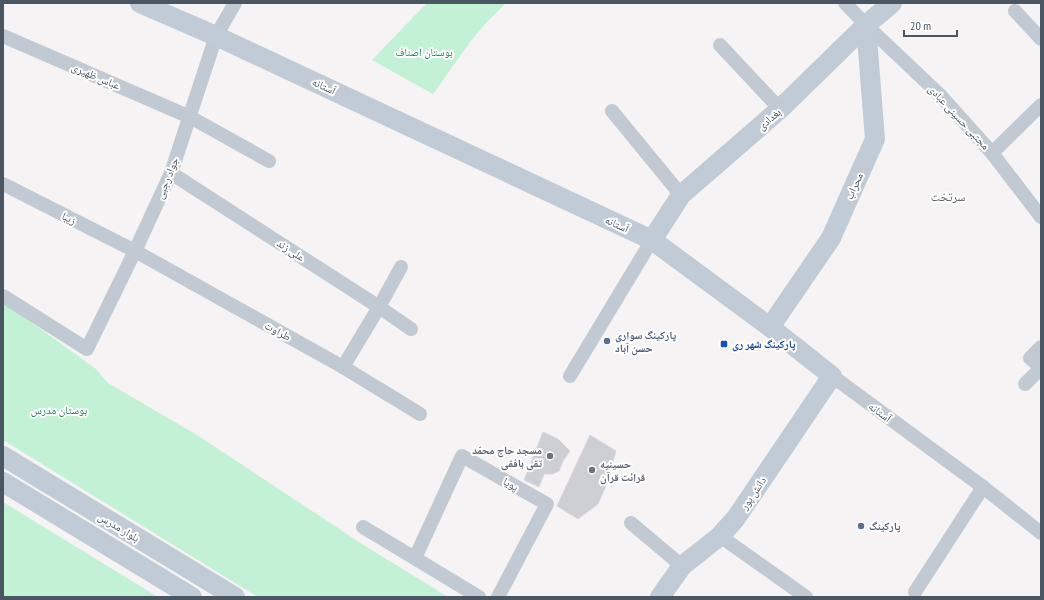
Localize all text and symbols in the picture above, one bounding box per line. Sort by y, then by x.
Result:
scale bar [904,12,957,38]
text: 20 m [910,18,931,33]
park label: بوستان اصناف [395,45,453,59]
street label: عباس ظهیری [69,59,123,93]
street label: آستانه [310,74,338,98]
street label: مجتبی حسینی عبادی [925,82,993,152]
street label: بغدادی [754,105,784,133]
street label: جواد رجبی [152,155,182,201]
street label: محراب [842,170,866,202]
district label: سرتخت [931,189,965,204]
street label: زیبا [60,209,78,227]
street label: آستانه [603,212,631,236]
street label: علی زند [274,236,308,264]
street label: طراوت [262,318,294,344]
place label: پارکینگ سواری حسن آباد [615,328,676,356]
marker: پارکینگ سواری حسن آباد [602,336,612,346]
place label: پارکینگ شهر ری [732,337,796,352]
marker: پارکینگ شهر ری [719,339,729,349]
street label: آستانه [866,399,894,425]
park label: بوستان مدرس [31,403,87,417]
place label: مسجد حاج محمّد تقی بافقی [472,443,542,471]
marker: مسجد حاج محمّد تقی بافقی [545,451,555,461]
place label: حسینیه قرائت قرآن [600,457,646,485]
marker: حسینیه قرائت قرآن [587,465,597,475]
street label: دانش پور [736,473,769,513]
street label: پویا [501,474,521,494]
street label: بلوار مدرس [96,509,142,545]
place label: پارکینگ [869,519,901,533]
marker: پارکینگ [856,521,866,531]

